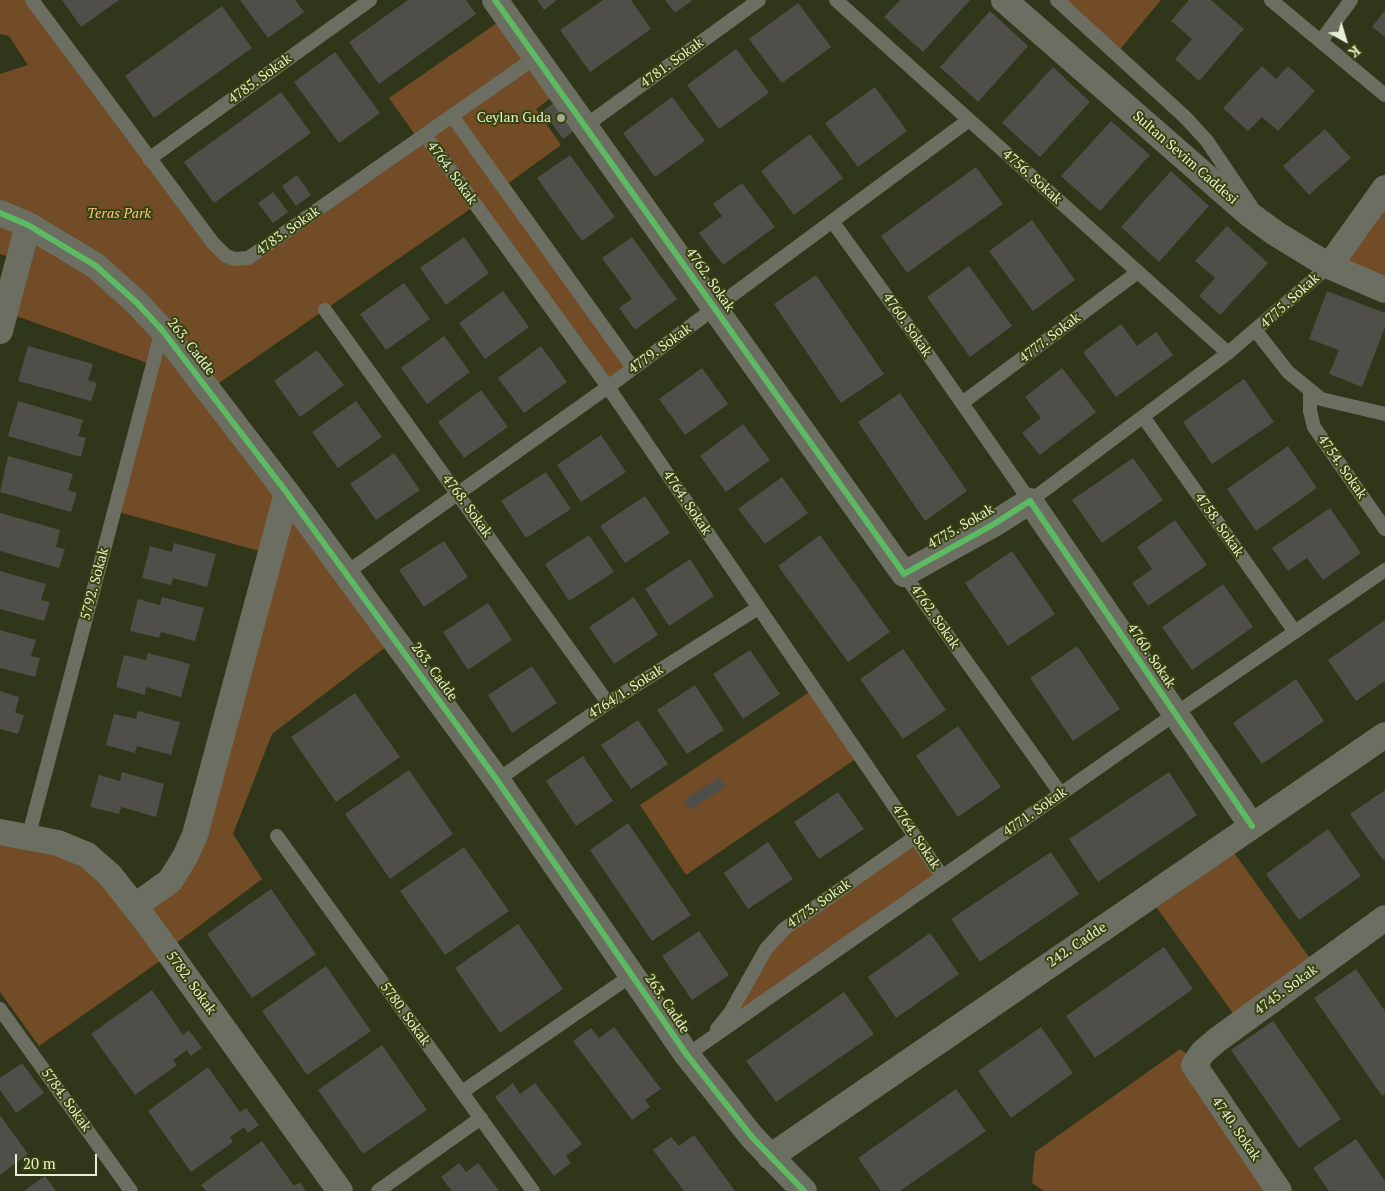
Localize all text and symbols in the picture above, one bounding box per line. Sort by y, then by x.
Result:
north arrow [1320,15,1370,65]
street label: 4781. Sokak [637,34,707,92]
text: K [1345,42,1365,63]
street label: 4785. Sokak [225,50,295,108]
street label: Sultan Sevim Caddesi [1129,108,1241,208]
place label: Ceylan Gıda [477,110,551,126]
marker: Ceylan Gıda [555,112,567,124]
street label: 4764. Sokak [423,138,481,208]
street label: 4756. Sokak [999,146,1065,208]
street label: 4783. Sokak [253,203,323,259]
park label: Teras Park [87,206,151,222]
street label: 4762. Sokak [682,245,738,315]
street label: 4775. Sokak [1257,270,1323,332]
street label: 4760. Sokak [879,290,935,360]
street label: 4777. Sokak [1016,309,1084,367]
street label: 263. Cadde [163,315,219,379]
street label: 4779. Sokak [625,320,695,378]
street label: 4754. Sokak [1314,432,1370,502]
street label: 4764. Sokak [659,468,715,538]
street label: 4768. Sokak [438,471,496,541]
street label: 4758. Sokak [1191,490,1247,560]
street label: 4775. Sokak [925,501,997,553]
street label: 5792. Sokak [77,546,113,622]
street label: 4762. Sokak [907,582,963,652]
street label: 4760. Sokak [1123,621,1179,691]
street label: 263. Cadde [407,639,461,705]
street label: 4764/1. Sokak [585,661,667,723]
street label: 4771. Sokak [1000,784,1070,840]
street label: 4764. Sokak [888,802,944,872]
street label: 4773. Sokak [784,876,854,932]
street label: 242. Cadde [1044,919,1110,971]
street label: 5782. Sokak [162,948,220,1018]
street label: 4745. Sokak [1251,961,1321,1019]
street label: 263. Cadde [641,971,693,1037]
street label: 5780. Sokak [376,979,434,1049]
street label: 5784. Sokak [37,1065,95,1135]
street label: 4740. Sokak [1208,1094,1264,1164]
scale bar [18,1144,100,1176]
text: 20 m [23,1153,56,1173]

